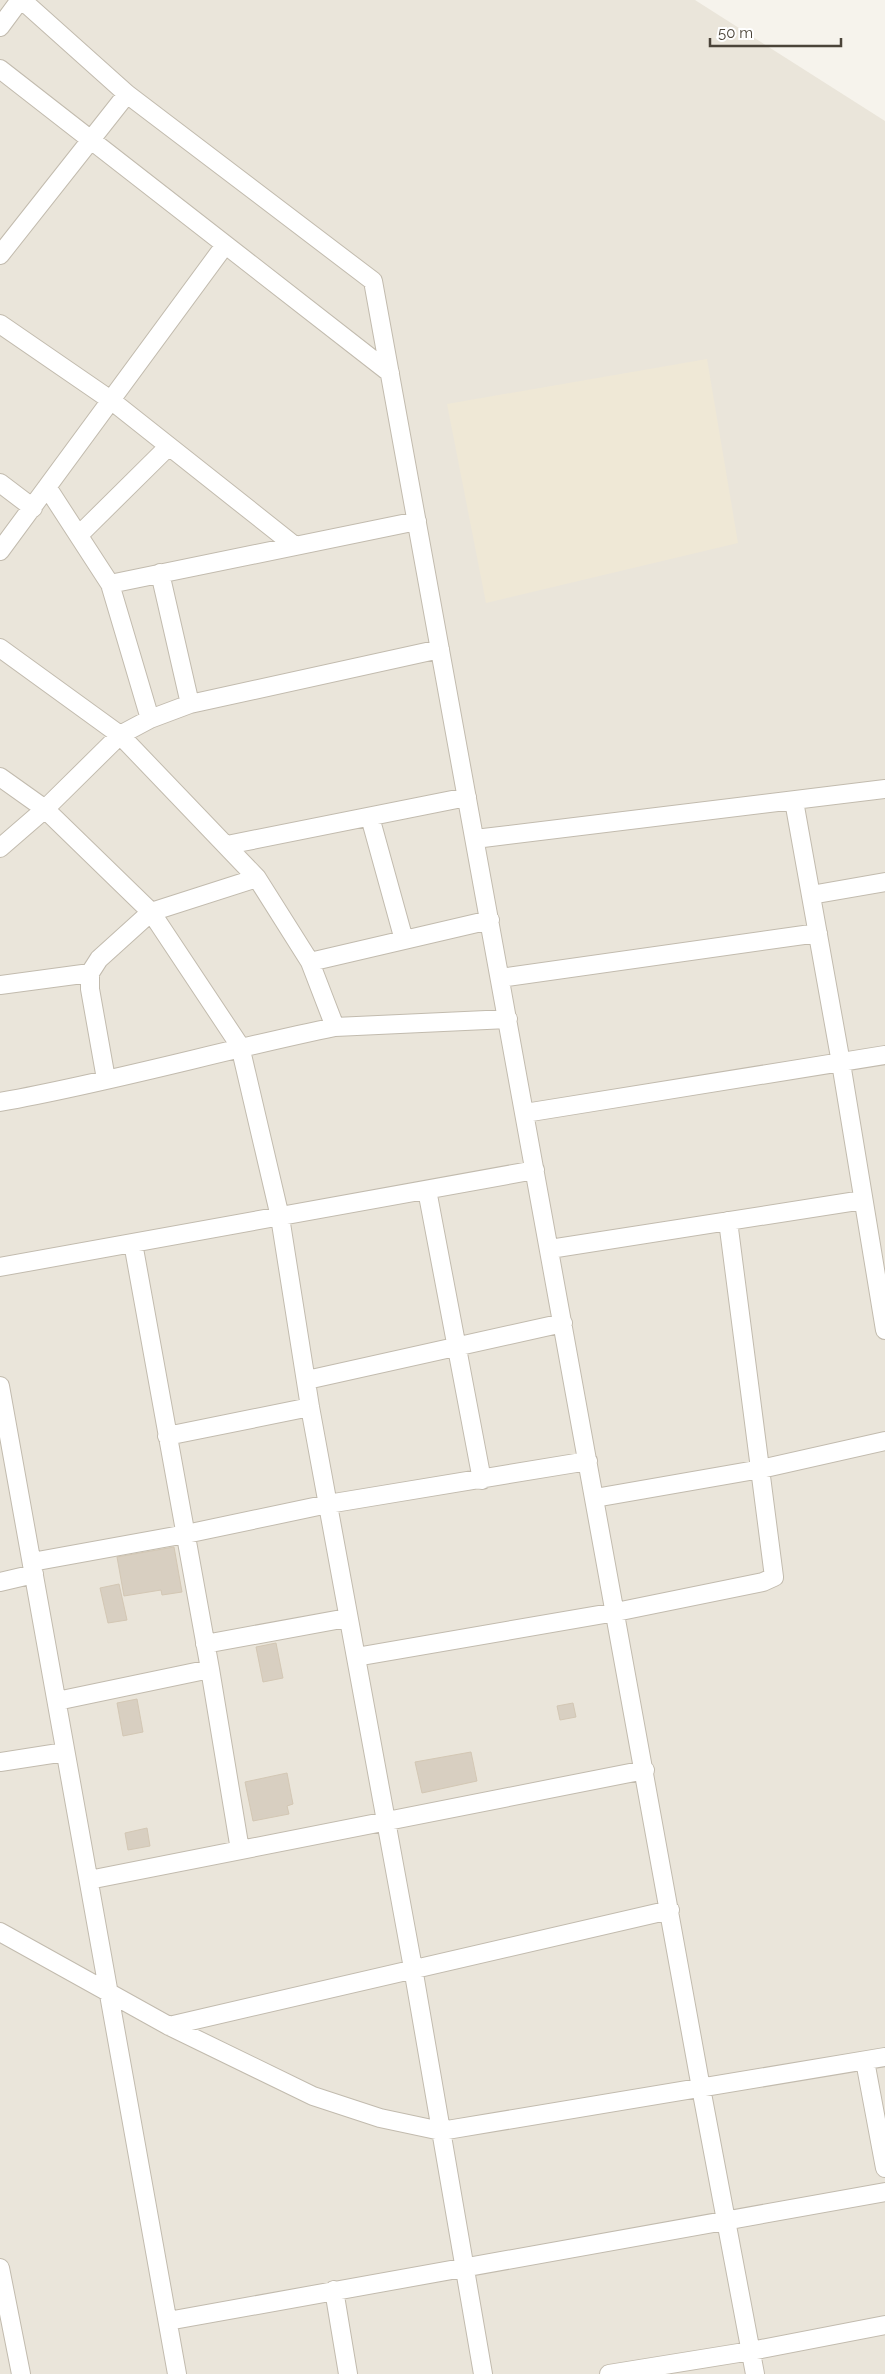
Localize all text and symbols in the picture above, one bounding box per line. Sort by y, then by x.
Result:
scale bar [710,15,841,47]
text: 50 m [718,24,753,42]

